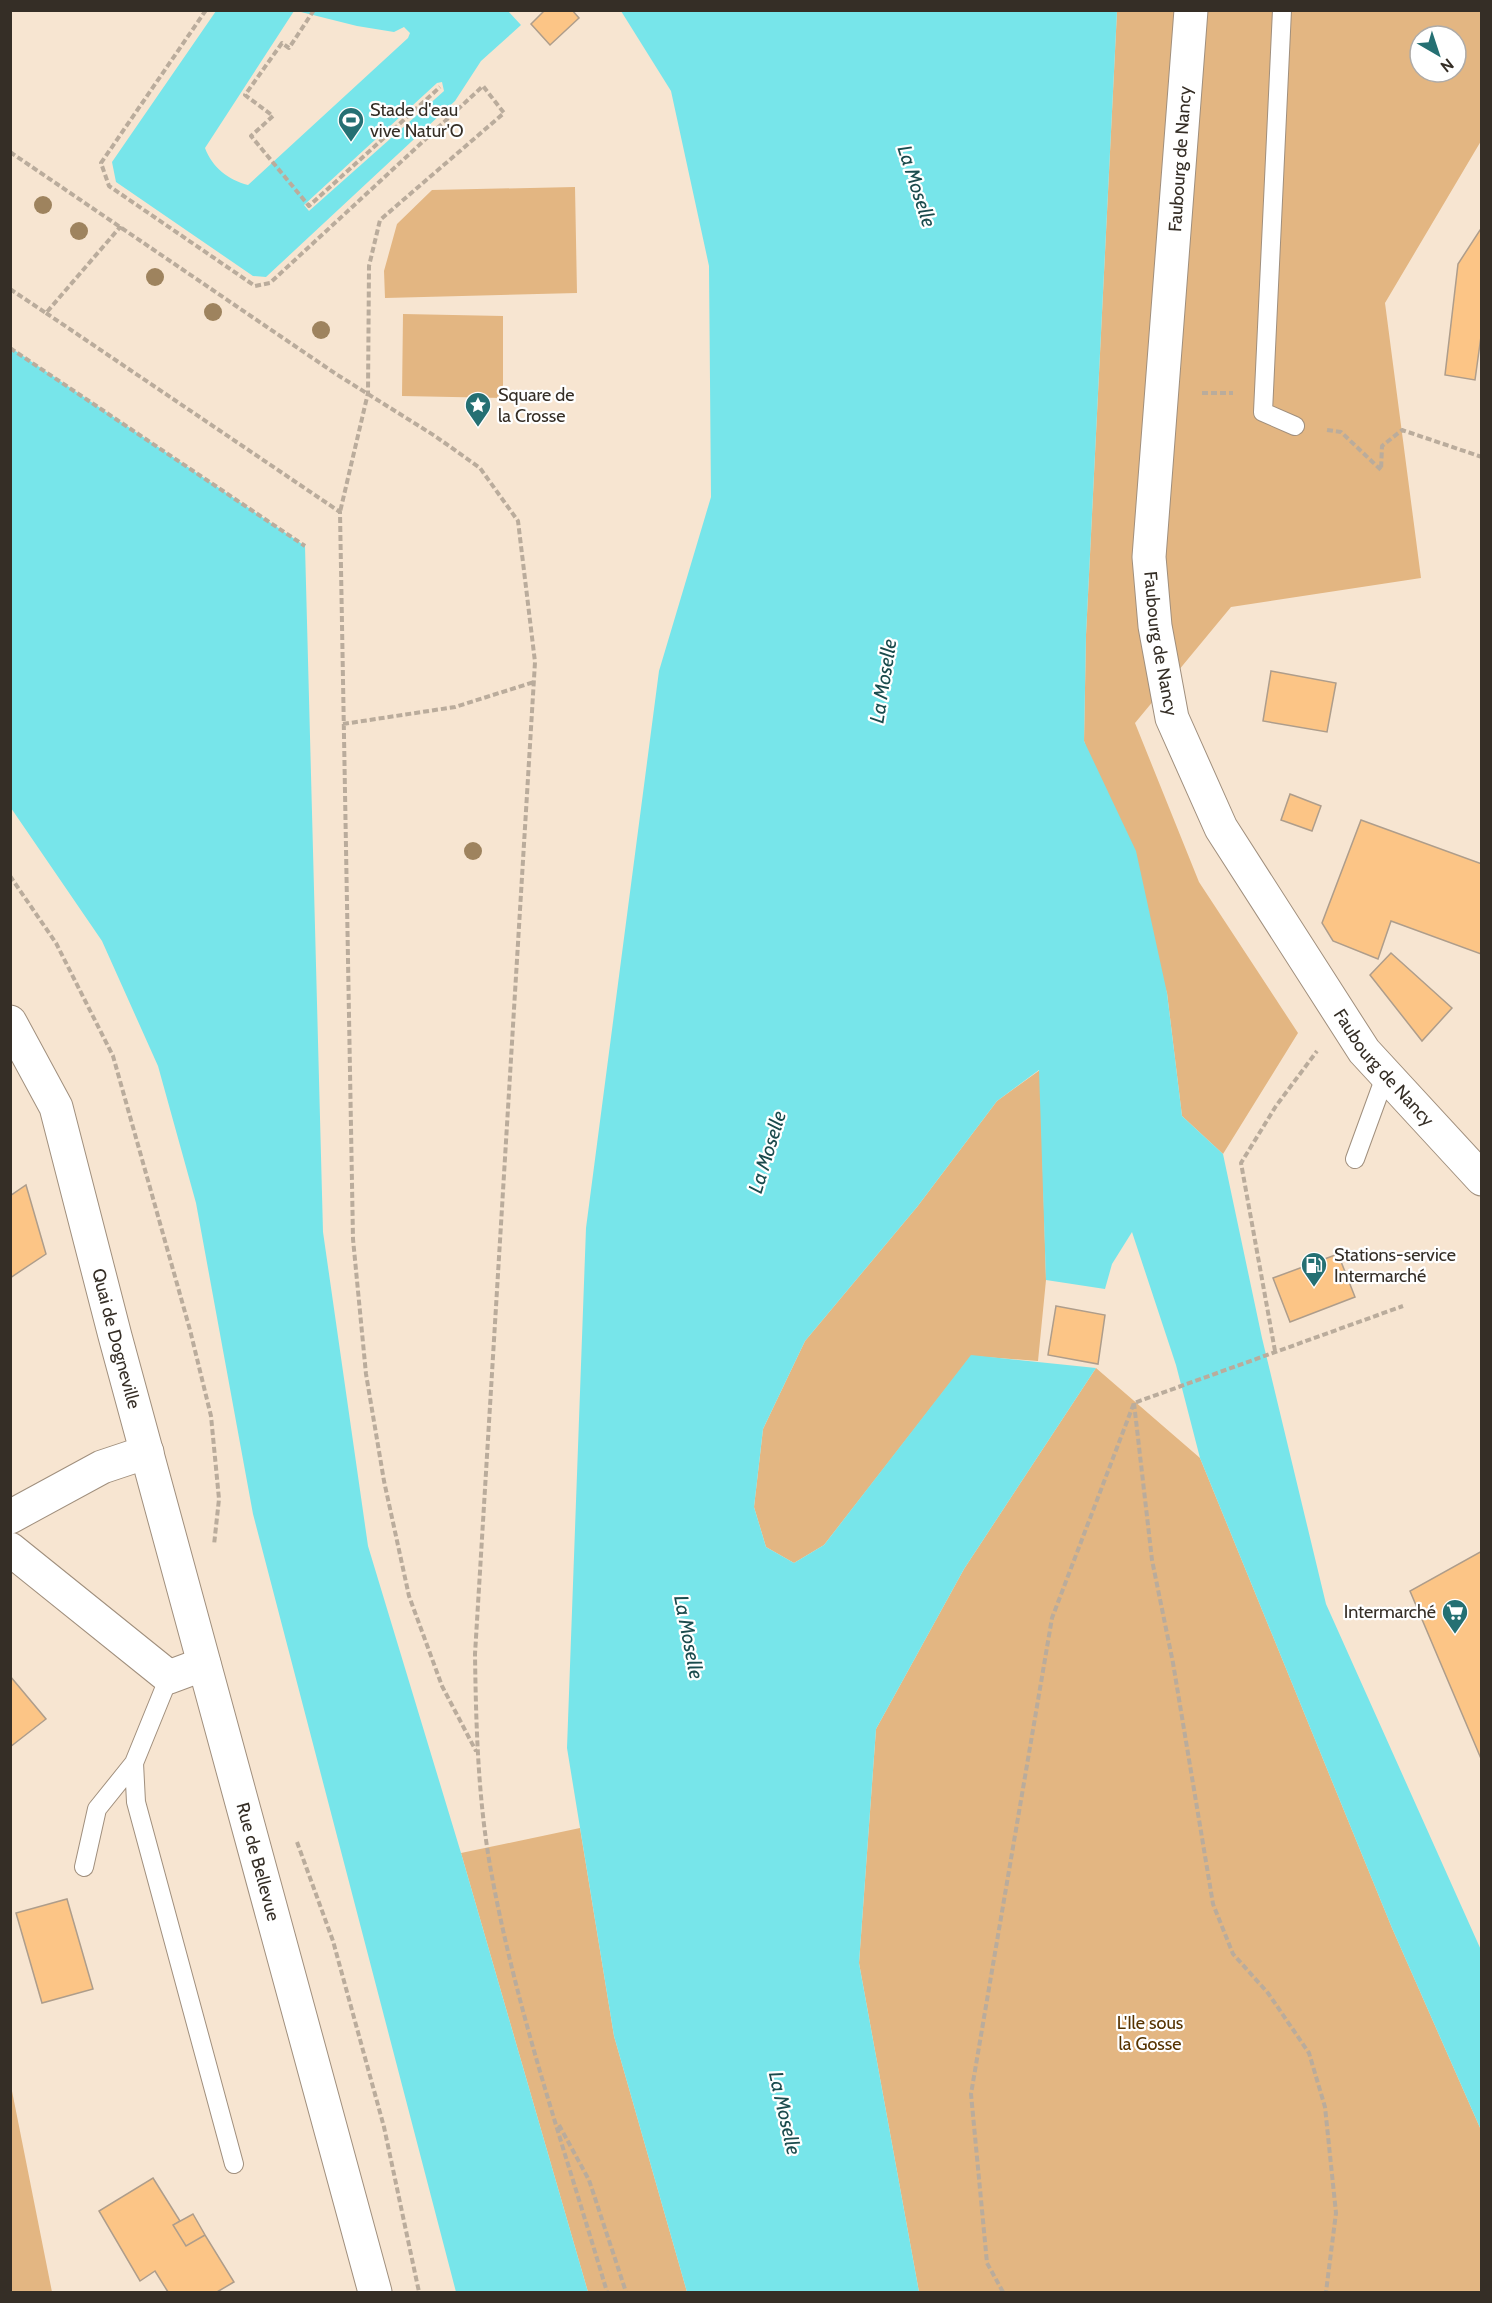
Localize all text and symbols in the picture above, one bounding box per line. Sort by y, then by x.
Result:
north arrow [1408,24,1468,84]
text: N [1437,54,1457,76]
street label: Faubourg de Nancy [1164,85,1196,233]
place label: Stade d'eau vive Natur'O [370,99,464,142]
sports icon: Stade d'eau vive Natur'O [336,105,366,143]
water label: La Moselle [893,142,941,230]
place label: Square de la Crosse [498,384,575,427]
place icon: Square de la Crosse [463,390,493,428]
street label: Faubourg de Nancy [1139,570,1182,718]
water label: La Moselle [865,637,901,725]
street label: Faubourg de Nancy [1329,1005,1439,1131]
water label: La Moselle [743,1108,791,1196]
place label: Stations-service Intermarché [1334,1244,1456,1287]
fuel station icon: Stations-service Intermarché [1299,1250,1329,1288]
street label: Quai de Dogneville [87,1266,145,1411]
water label: La Moselle [669,1593,709,1681]
supermarket icon: Intermarché [1440,1597,1470,1635]
place label: Intermarché [1344,1601,1436,1623]
street label: Rue de Bellevue [231,1800,285,1923]
park label: L'Ile sous la Gosse [1117,2012,1183,2055]
water label: La Moselle [764,2069,806,2157]

